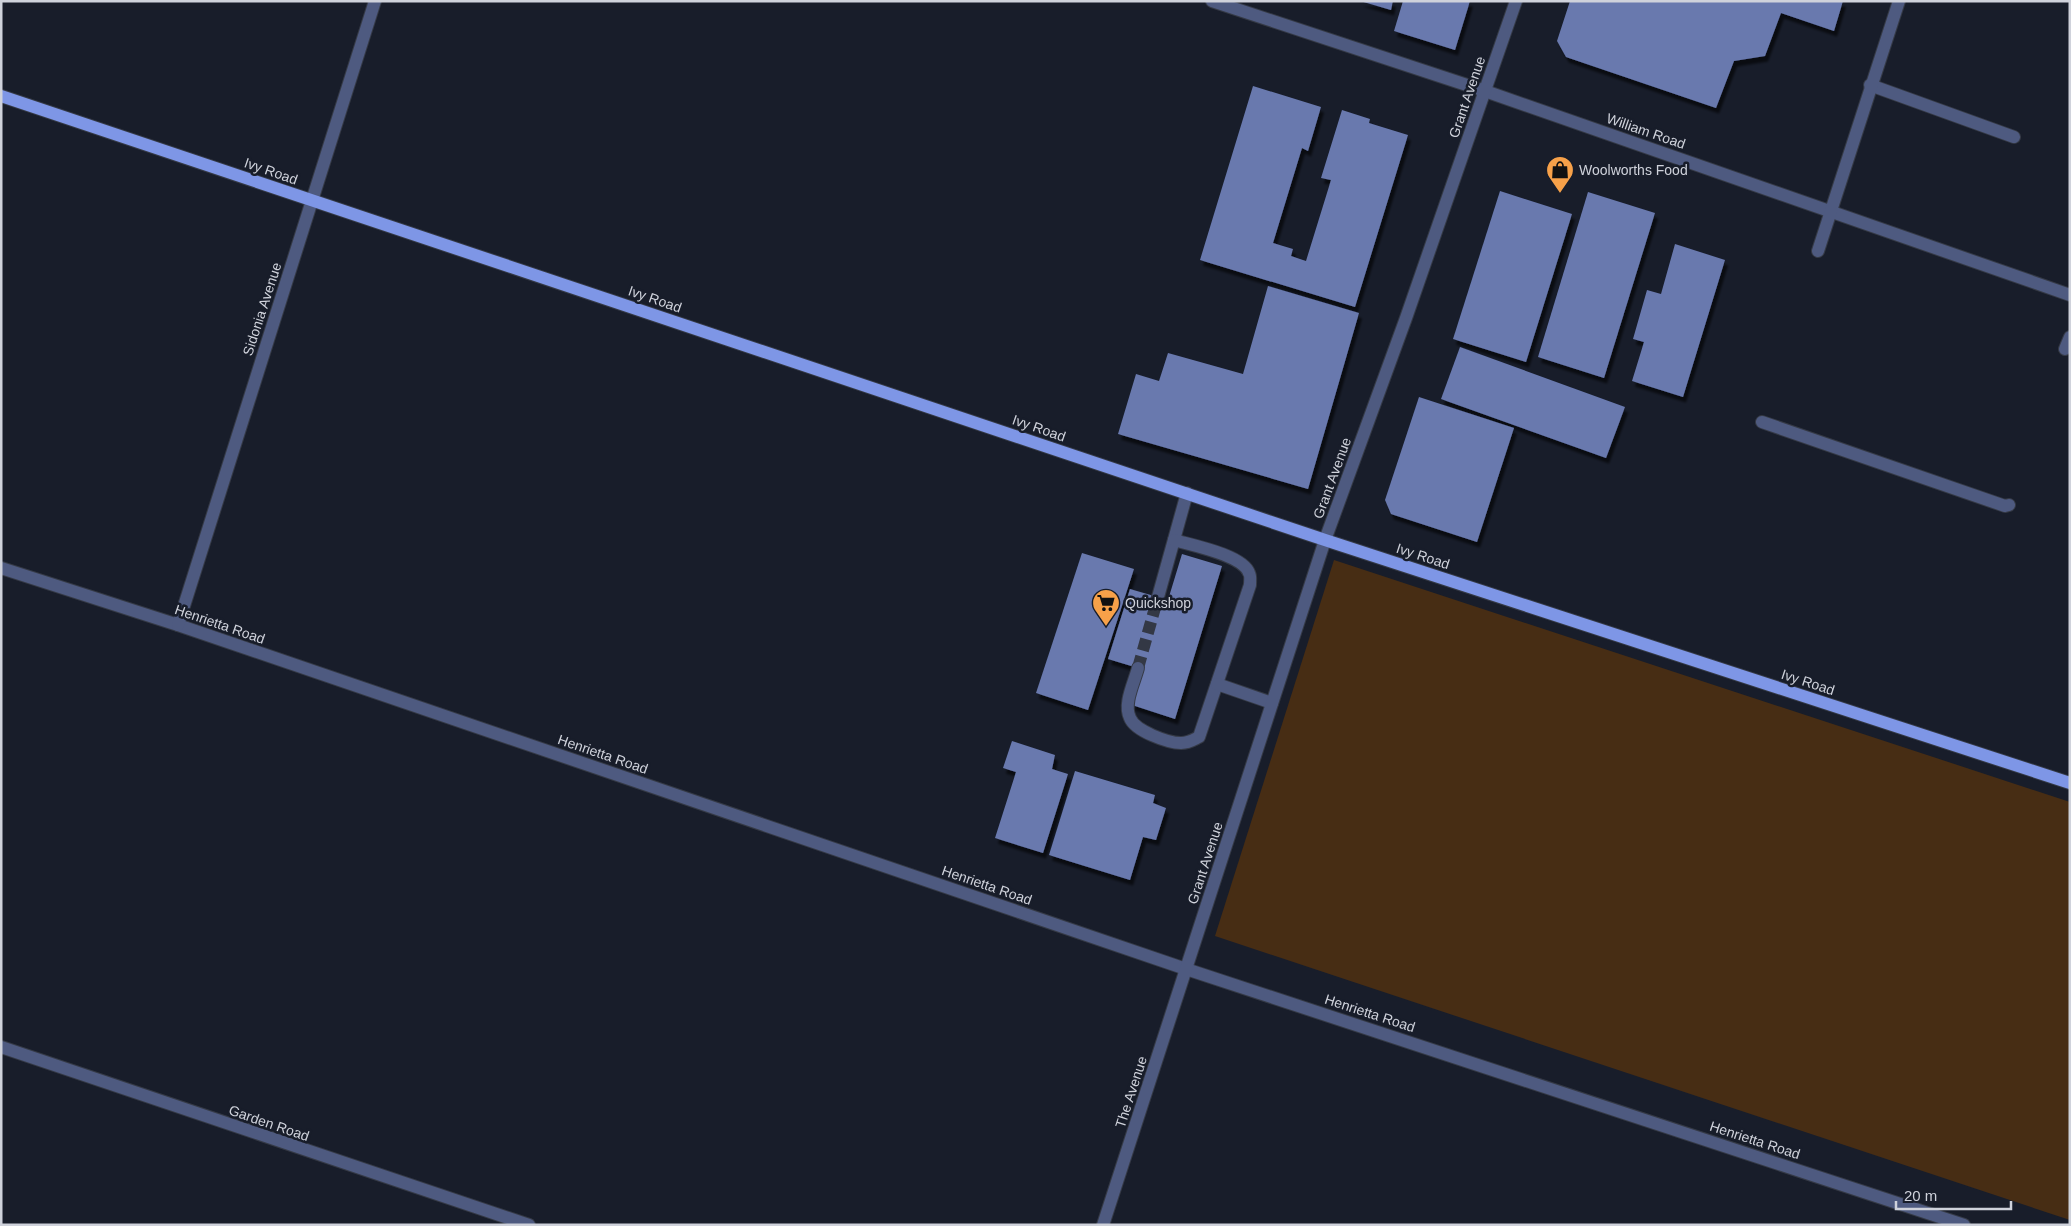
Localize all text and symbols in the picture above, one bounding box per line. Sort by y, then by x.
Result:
street label: Grant Avenue [1446,54,1489,140]
street label: William Road [1604,110,1688,152]
street label: Ivy Road [242,154,300,188]
shop icon: Woolworths Food [1545,155,1575,194]
place label: Woolworths Food [1579,162,1688,178]
street label: Sidonia Avenue [239,260,285,358]
street label: Ivy Road [626,282,684,316]
street label: Ivy Road [1010,411,1068,445]
street label: Grant Avenue [1310,435,1354,521]
street label: Ivy Road [1394,540,1452,572]
supermarket icon: Quickshop [1091,588,1121,627]
place label: Quickshop [1125,595,1191,611]
street label: Henrietta Road [173,601,267,647]
street label: Ivy Road [1779,666,1837,698]
street label: Henrietta Road [556,731,650,777]
street label: Grant Avenue [1184,820,1226,906]
street label: Henrietta Road [940,862,1034,908]
street label: Henrietta Road [1323,991,1417,1035]
street label: The Avenue [1112,1054,1150,1130]
street label: Garden Road [227,1102,311,1144]
street label: Henrietta Road [1708,1118,1802,1162]
scale bar [1896,1178,2011,1210]
text: 20 m [1904,1187,1937,1204]

